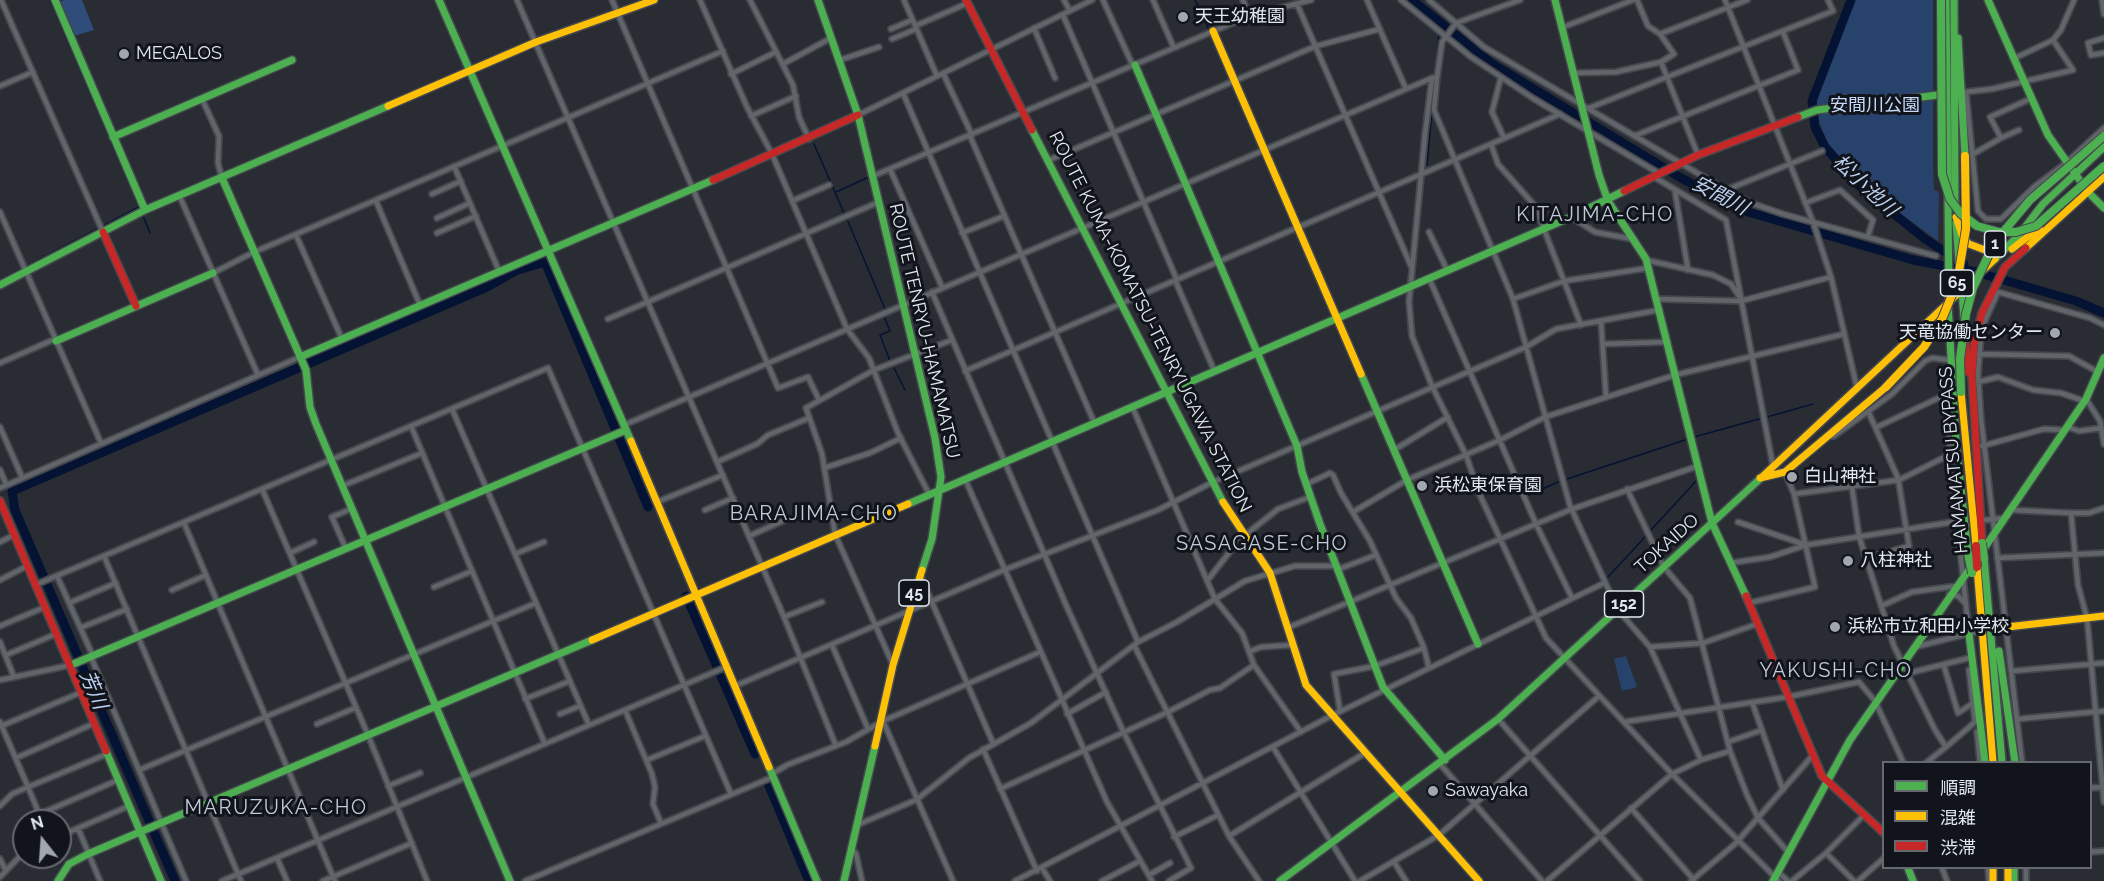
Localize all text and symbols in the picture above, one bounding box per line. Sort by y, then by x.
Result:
place label: 天王幼稚園 [1195,6,1285,28]
marker: 天王幼稚園 [1176,10,1190,24]
place label: MEGALOS [136,43,222,65]
marker: MEGALOS [117,47,131,61]
park label: 安間川公園 [1830,95,1920,117]
street label: ROUTE KUMA-KOMATSU-TENRYUGAWA STATION [1044,128,1256,516]
water label: 松小池川 [1828,150,1902,222]
water label: 安間川 [1688,171,1752,221]
street label: ROUTE TENRYU-HAMAMATSU [884,201,964,461]
district label: KITAJIMA-CHO [1516,203,1674,227]
road number: 1 [1984,231,2006,257]
road number: 65 [1940,270,1974,296]
place label: 天竜協働センター [1899,322,2043,344]
marker: 天竜協働センター [2048,326,2062,340]
street label: HAMAMATSU BYPASS [1935,366,1973,554]
place label: 白山神社 [1804,466,1876,488]
marker: 白山神社 [1785,470,1799,484]
place label: 浜松東保育園 [1434,475,1542,497]
marker: 浜松東保育園 [1415,479,1429,493]
district label: BARAJIMA-CHO [730,502,898,526]
street label: TOKAIDO [1631,510,1703,578]
district label: SASAGASE-CHO [1176,532,1348,556]
place label: 八柱神社 [1860,550,1932,572]
marker: 八柱神社 [1841,554,1855,568]
road number: 45 [899,580,929,606]
road number: 152 [1604,591,1644,617]
place label: 浜松市立和田小学校 [1847,616,2009,638]
marker: 浜松市立和田小学校 [1828,620,1842,634]
district label: YAKUSHI-CHO [1759,659,1913,683]
water label: 芳川 [74,667,112,713]
legend [1882,761,2092,869]
text: 順調 [1940,777,1976,798]
place label: Sawayaka [1445,780,1528,802]
marker: Sawayaka [1426,784,1440,798]
district label: MARUZUKA-CHO [184,796,368,820]
text: 混雑 [1940,807,1976,828]
north arrow [12,809,72,869]
text: N [29,812,46,834]
text: 渋滞 [1940,837,1976,858]

